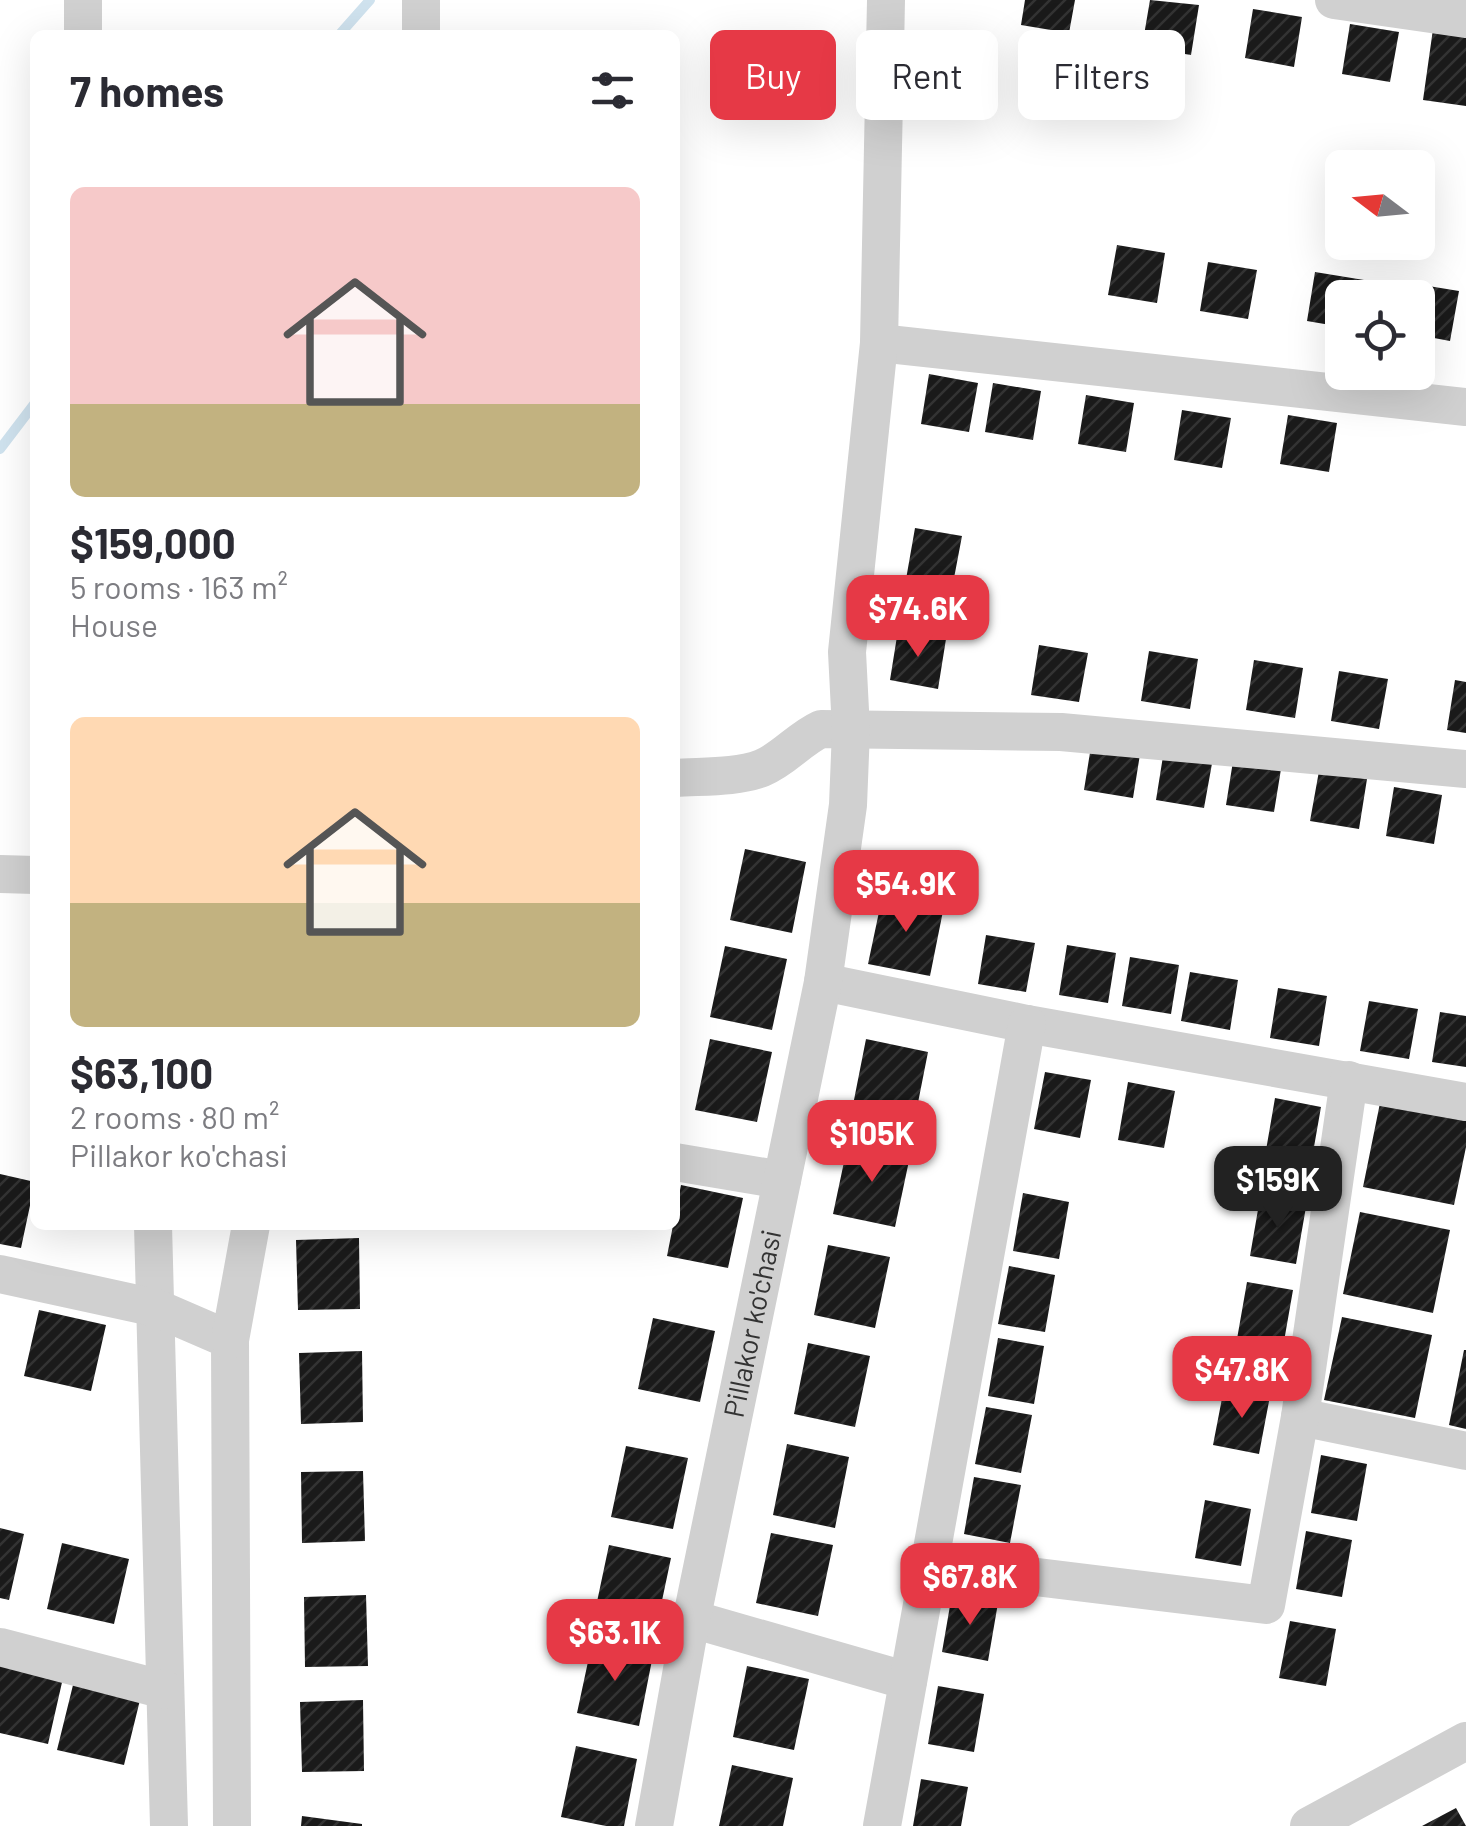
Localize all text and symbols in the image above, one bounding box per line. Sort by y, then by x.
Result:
chip: Buy [710,30,836,120]
chip: Rent [856,30,998,120]
chip: Filters [1018,30,1185,120]
icon: filters [585,63,640,118]
text: 7 homes [70,65,224,115]
north arrow [1325,150,1435,260]
map controls [1325,150,1435,390]
icon: home [265,252,445,432]
button: locate [1325,280,1435,390]
text: $159,000 [70,517,236,567]
text: 5 rooms · 163 m² [70,567,288,605]
pin: $74.6K [837,575,999,660]
text: $74.6K [868,588,968,626]
text: House [70,605,158,643]
icon: home [265,782,445,962]
pin: $54.9K [825,850,987,935]
text: $54.9K [856,863,956,901]
text: $63,100 [70,1047,213,1097]
text: 2 rooms · 80 m² [70,1097,279,1135]
pin: $105K [802,1100,942,1185]
text: $105K [829,1113,915,1151]
text: Pillakor ko'chasi [70,1135,288,1173]
pin: $159K [1208,1146,1348,1231]
text: $159K [1236,1159,1320,1197]
street label: Pillakor ko'chasi [716,1227,787,1420]
pin: $47.8K [1161,1336,1323,1421]
text: $47.8K [1194,1349,1290,1387]
pin: $67.8K [889,1543,1051,1628]
text: $67.8K [922,1556,1018,1594]
pin: $63.1K [534,1599,696,1684]
text: $63.1K [569,1612,661,1650]

